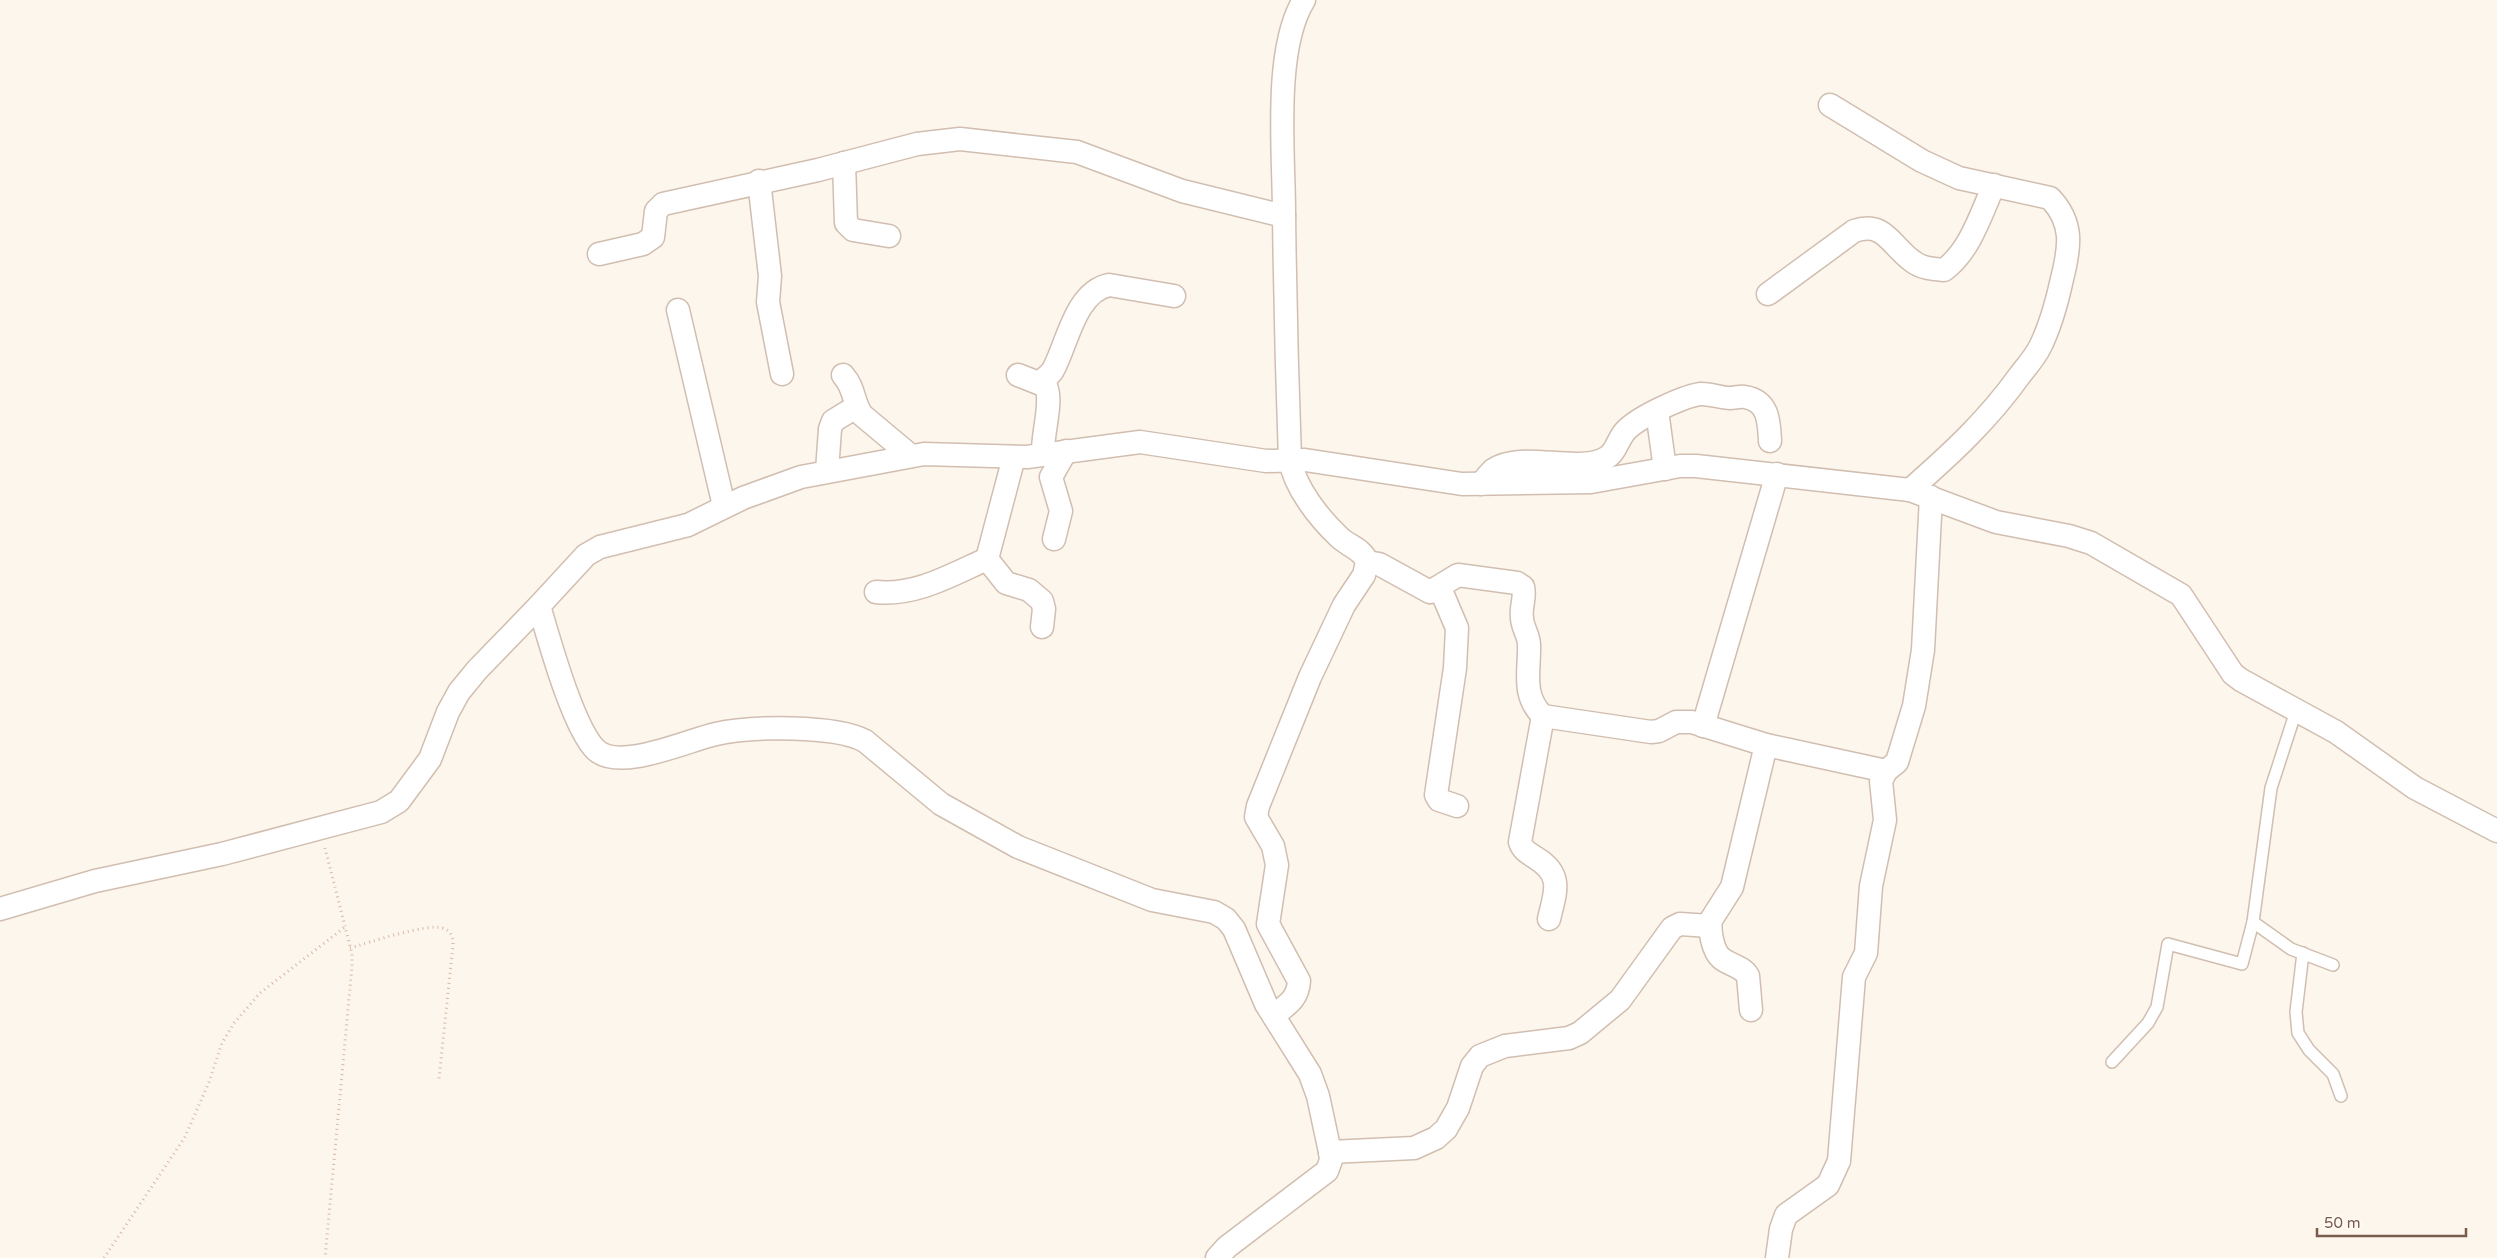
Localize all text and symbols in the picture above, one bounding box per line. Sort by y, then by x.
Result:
scale bar [2317,1206,2466,1238]
text: 50 m [2324,1214,2361,1232]

